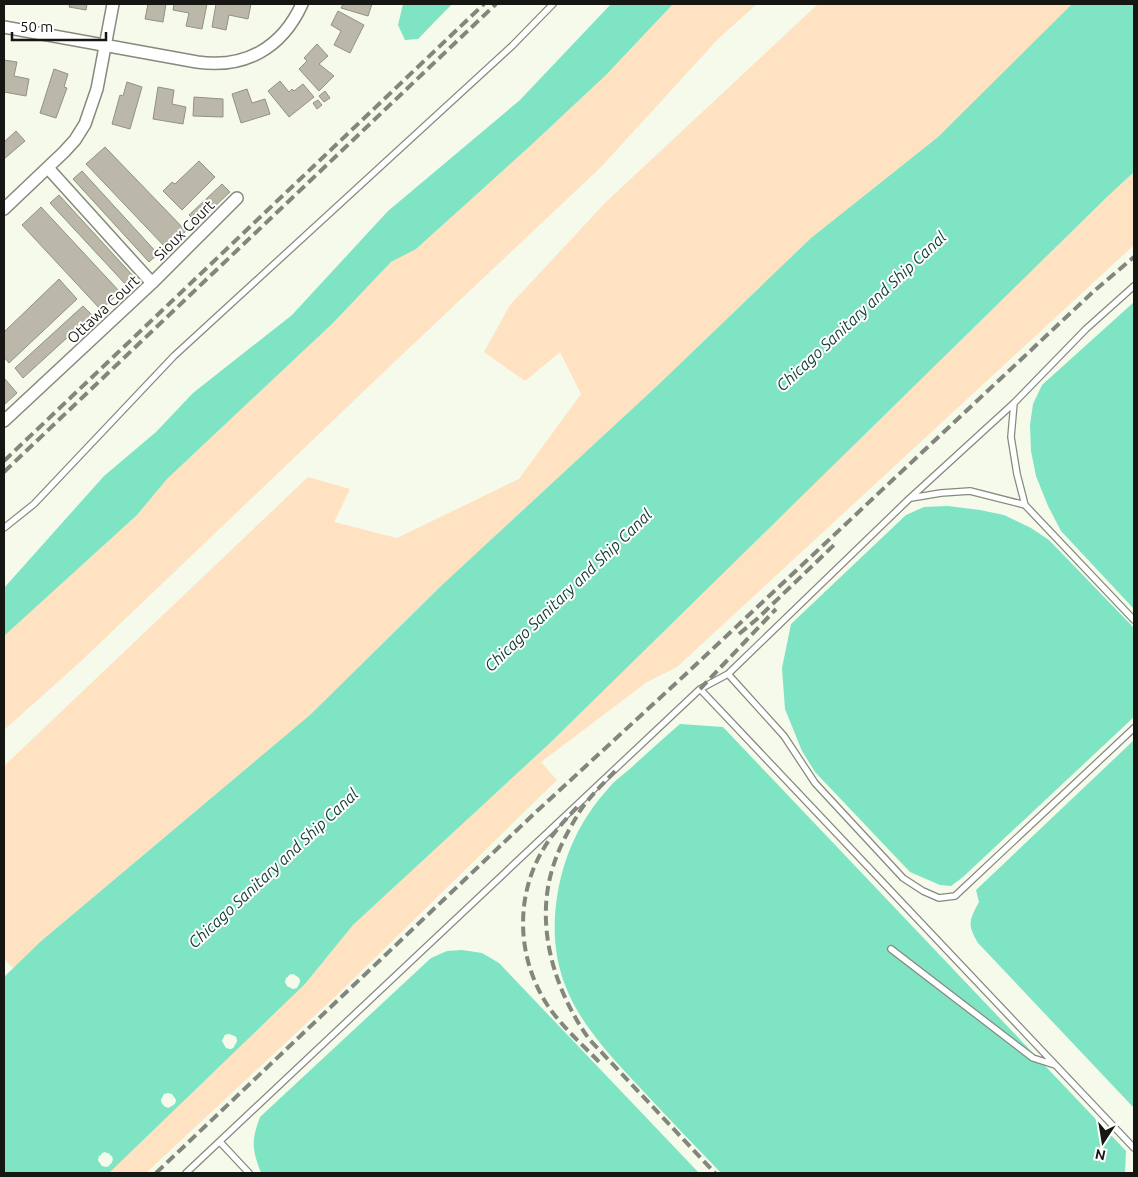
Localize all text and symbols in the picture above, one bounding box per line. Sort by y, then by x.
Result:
scale bar [12,10,106,42]
text: 50 m [20,18,53,35]
street label: Sioux Court [150,196,218,264]
water label: Chicago Sanitary and Ship Canal [772,227,950,394]
street label: Ottawa Court [64,271,143,347]
water label: Chicago Sanitary and Ship Canal [481,505,656,675]
water label: Chicago Sanitary and Ship Canal [184,784,362,951]
north arrow [1078,1117,1128,1167]
text: N [1094,1146,1107,1164]

